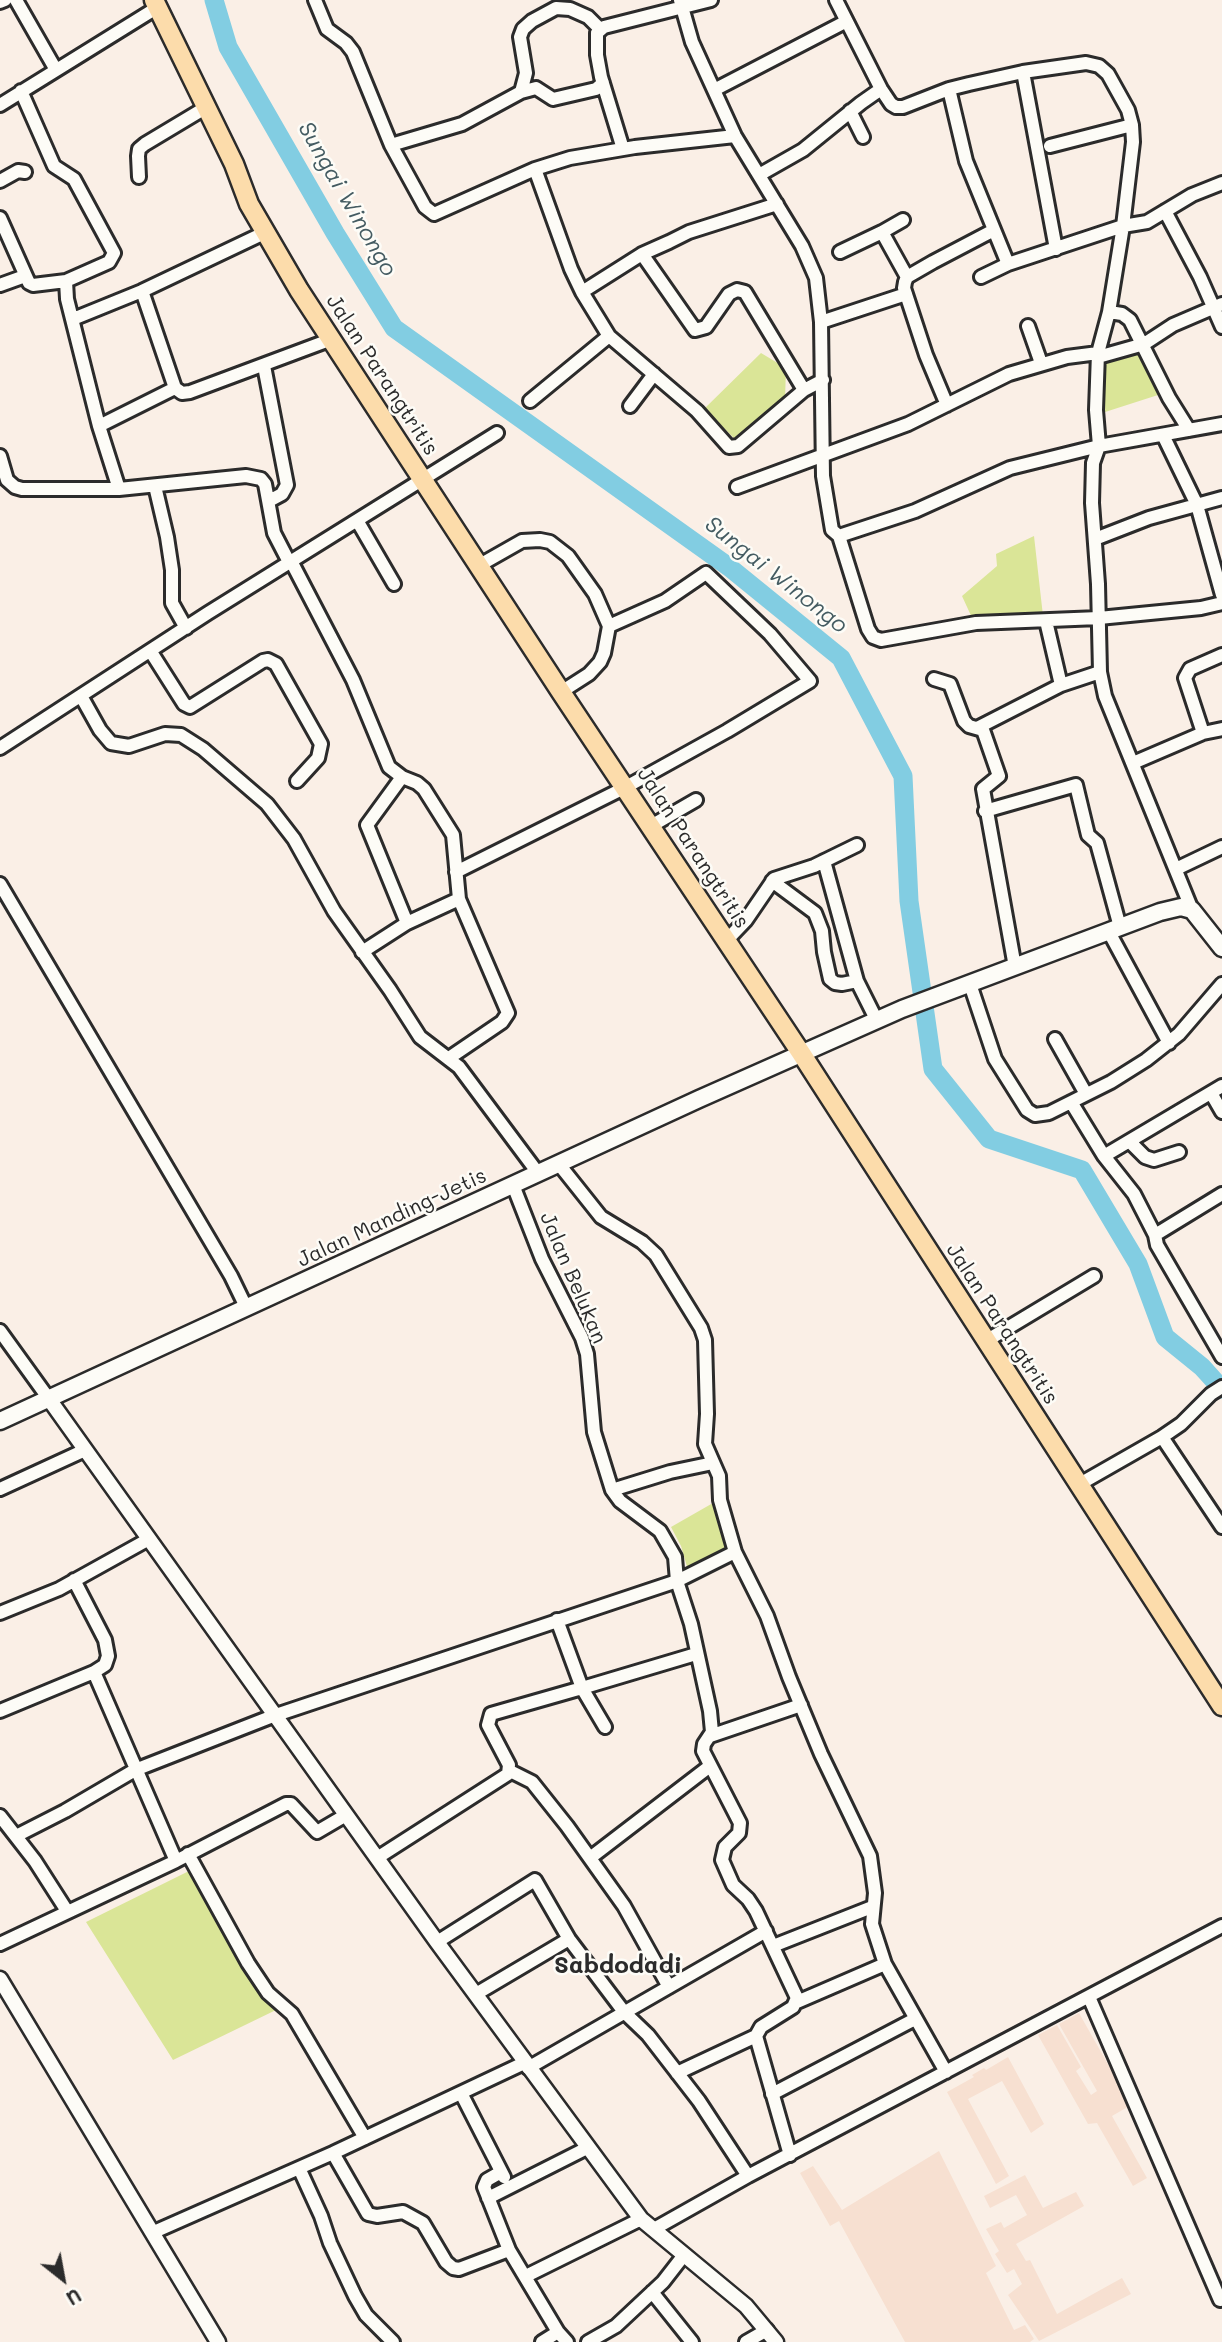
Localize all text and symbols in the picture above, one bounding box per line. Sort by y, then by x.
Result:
water label: Sungai Winongo [292,117,402,281]
street label: Jalan Parangtritis [321,290,443,460]
water label: Sungai Winongo [699,511,853,639]
street label: Jalan Parangtritis [632,763,754,933]
street label: Jalan Manding-Jetis [294,1163,490,1273]
street label: Jalan Belukan [534,1209,612,1347]
street label: Jalan Parangtritis [941,1239,1063,1409]
district label: Sabdodadi [554,1952,682,1980]
north arrow [28,2244,98,2314]
text: U [62,2283,86,2312]

